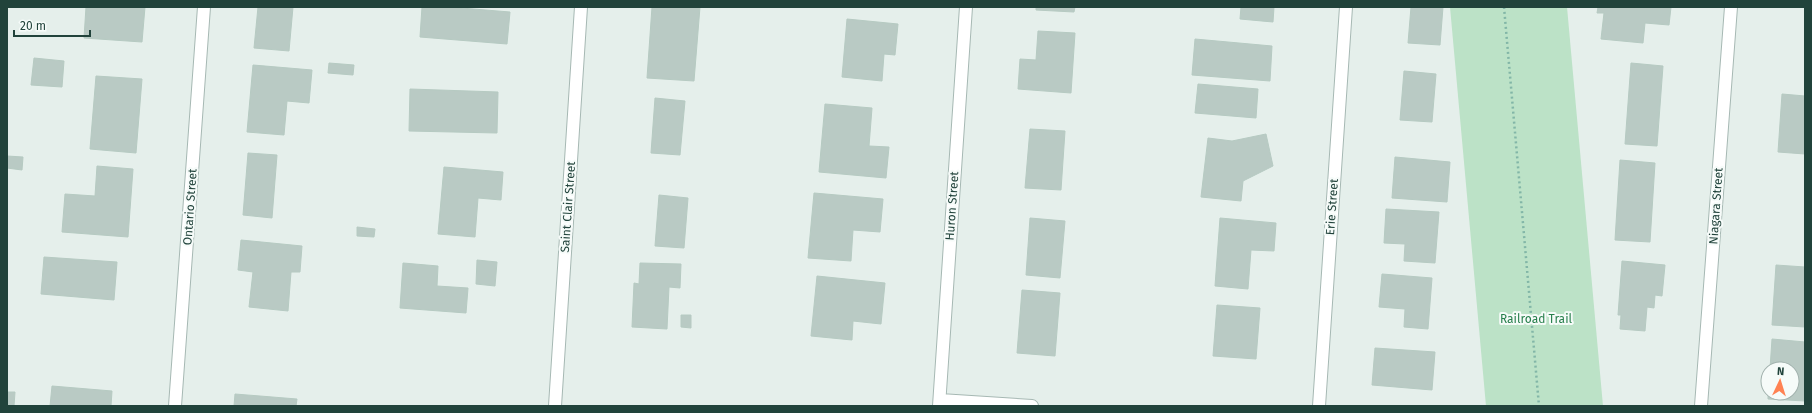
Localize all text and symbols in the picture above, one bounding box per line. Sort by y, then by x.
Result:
scale bar [14,12,90,38]
text: 20 m [20,19,46,33]
street label: Saint Clair Street [558,160,578,253]
street label: Niagara Street [1706,166,1726,245]
street label: Ontario Street [180,168,200,246]
street label: Huron Street [943,170,961,241]
street label: Erie Street [1323,178,1341,236]
park label: Railroad Trail [1500,312,1573,326]
north arrow [1760,361,1800,401]
text: N [1777,365,1785,378]

